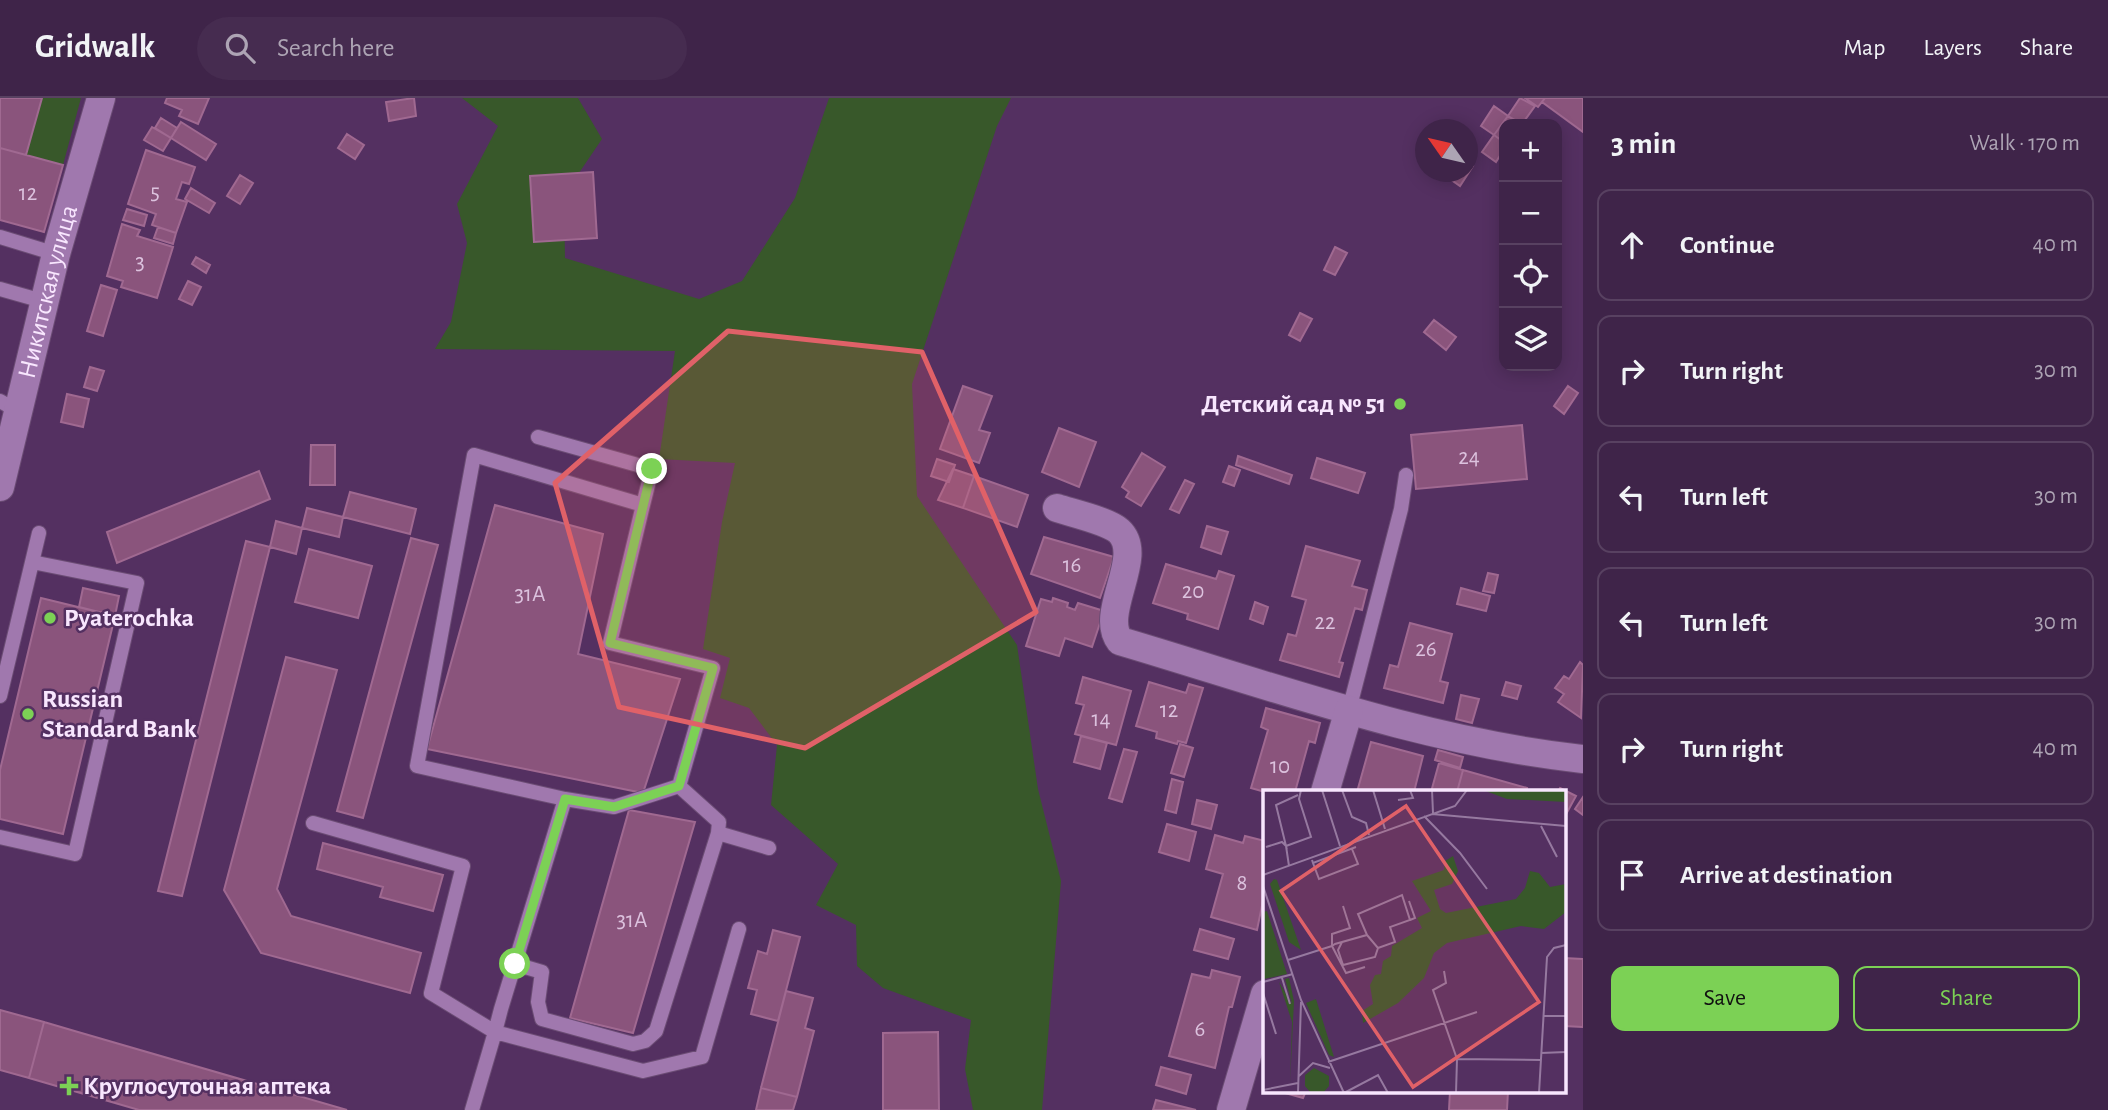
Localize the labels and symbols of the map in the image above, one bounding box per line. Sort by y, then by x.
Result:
north arrow [1415,119,1478,182]
house number: 5 [150,181,160,204]
house number: 12 [19,182,37,205]
street label: Никитская улица [14,202,82,381]
house number: 3 [135,251,145,274]
place label: Детский сад № 51 [1201,391,1386,417]
marker: Детский сад № 51 [1392,396,1408,412]
house number: 24 [1458,446,1480,469]
route end [636,453,667,484]
house number: 16 [1063,554,1081,577]
house number: 20 [1182,580,1204,603]
house number: 31А [515,583,545,606]
place label: Pyaterochka [64,605,194,631]
marker: Pyaterochka [42,610,58,626]
house number: 22 [1315,611,1335,634]
house number: 26 [1415,638,1437,661]
place label: Russian Standard Bank [42,686,197,742]
house number: 12 [1160,699,1178,722]
marker: Russian Standard Bank [20,706,36,722]
house number: 14 [1092,708,1110,731]
house number: 10 [1270,755,1290,778]
inset map [1263,790,1566,1093]
house number: 8 [1237,872,1247,895]
house number: 31А [617,909,647,932]
route start [499,948,530,979]
house number: 6 [1195,1018,1205,1041]
place label: Круглосуточная аптека [83,1073,331,1099]
marker: Круглосуточная аптека [61,1078,77,1094]

